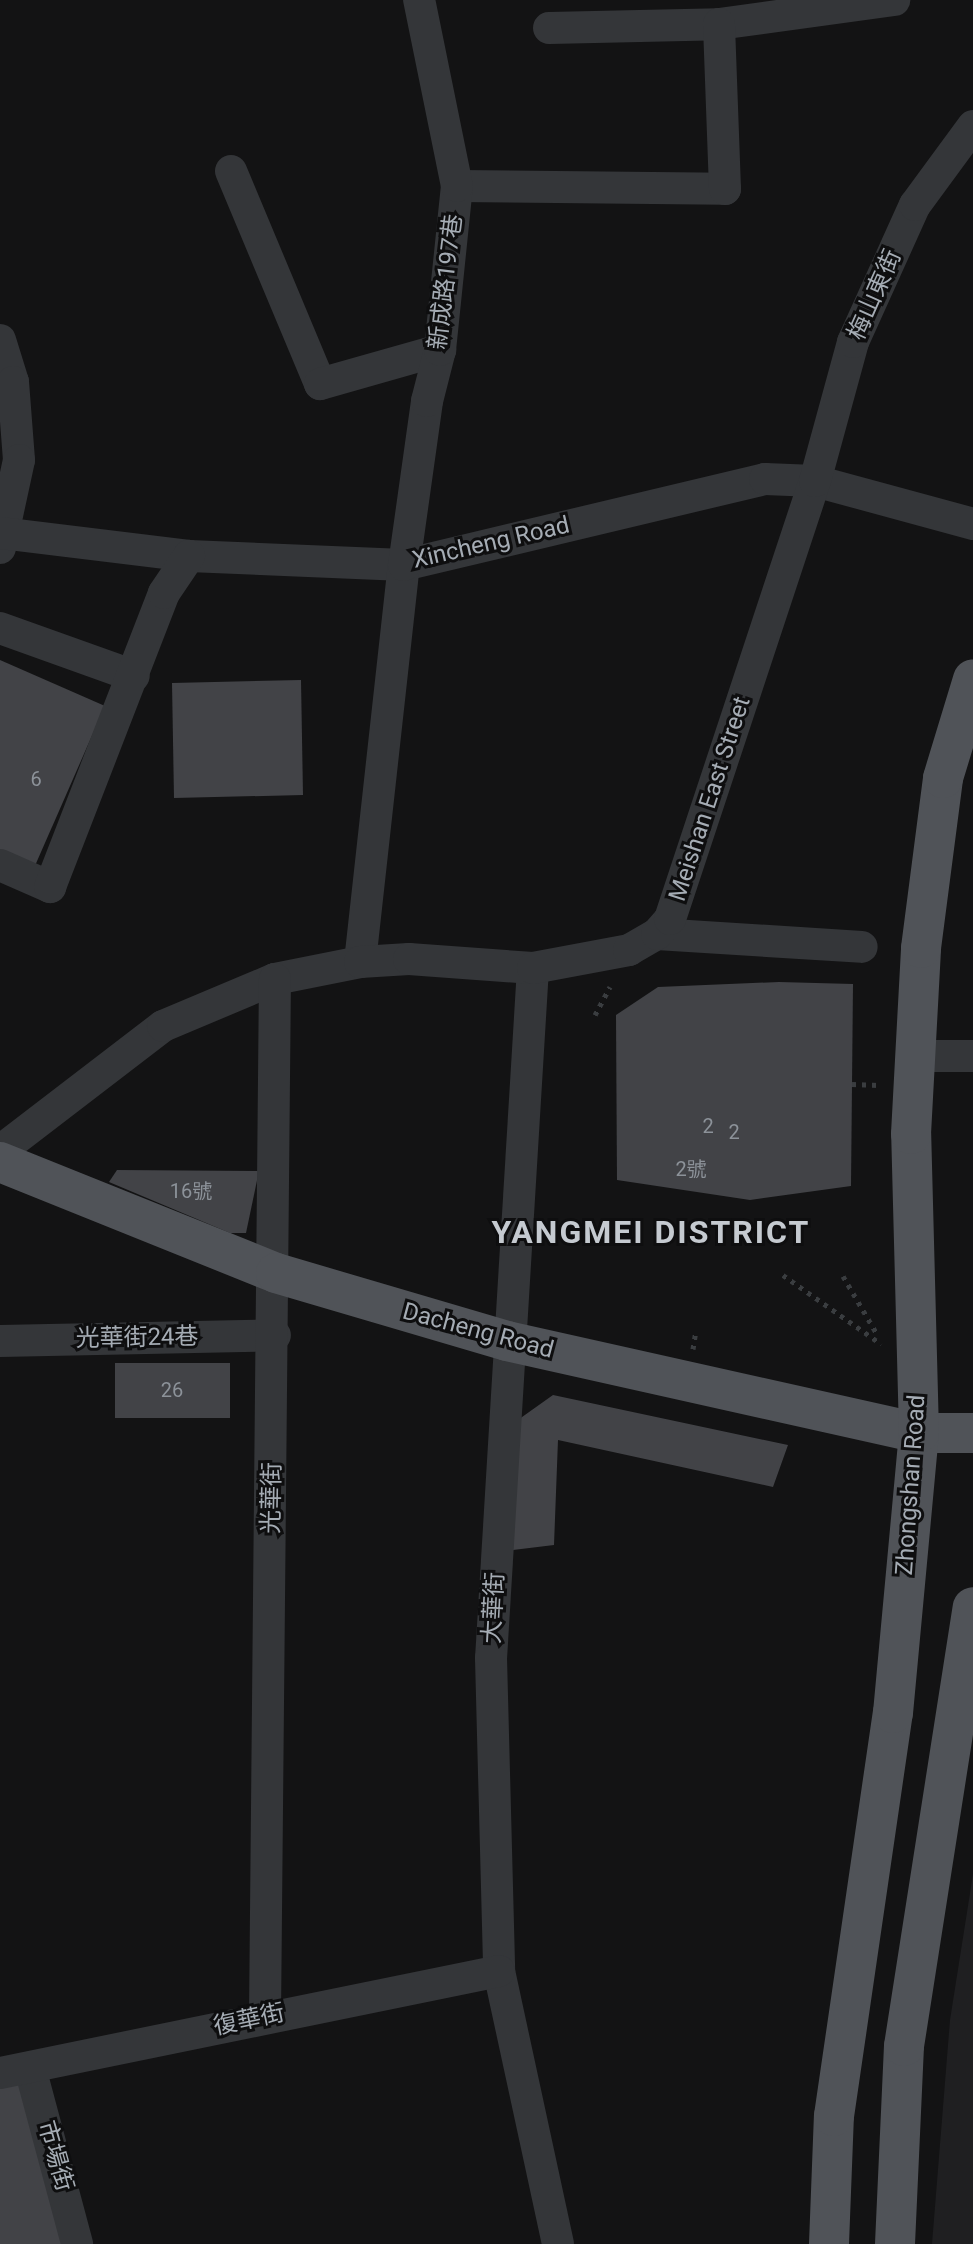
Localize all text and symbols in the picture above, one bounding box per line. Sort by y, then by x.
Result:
street label: 新成路197巷 [423,213,469,351]
street label: 梅山東街 [842,245,908,345]
street label: Xincheng Road [410,511,572,575]
street label: Meishan East Street [663,693,757,905]
house number: 6 [30,767,42,791]
house number: 2 [702,1114,714,1138]
house number: 2 [728,1120,740,1144]
house number: 2號 [675,1157,707,1181]
house number: 16號 [170,1179,212,1203]
district label: YANGMEI DISTRICT [492,1213,810,1251]
street label: Dacheng Road [399,1297,557,1365]
street label: 光華街24巷 [75,1323,199,1353]
house number: 26 [161,1378,183,1402]
street label: Zhongshan Road [890,1394,932,1576]
street label: 光華街 [257,1462,287,1534]
street label: 大華街 [478,1571,510,1645]
street label: 復華街 [211,1998,287,2042]
street label: 市場街 [31,2117,79,2195]

